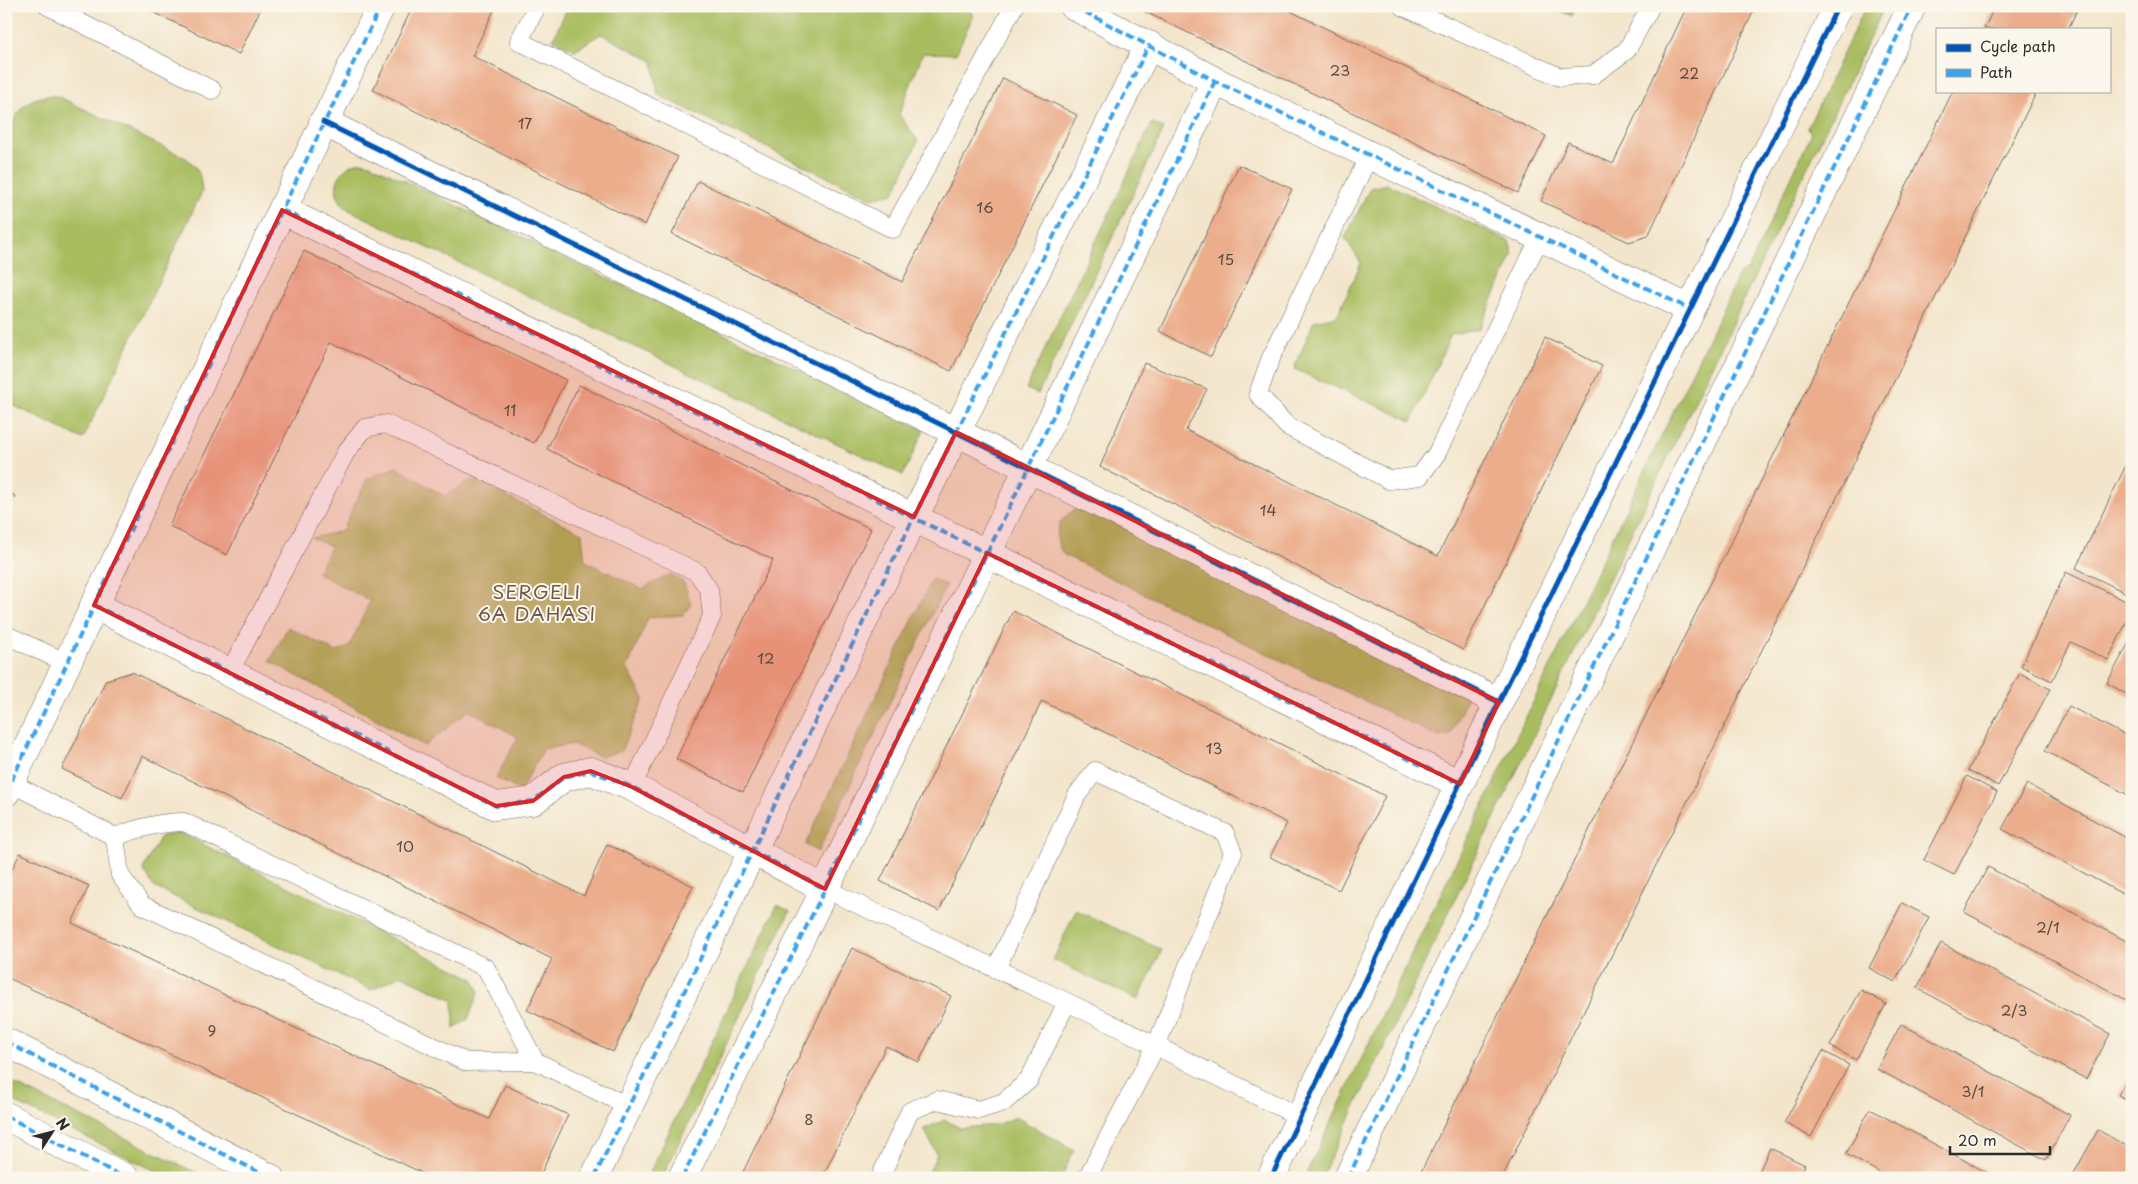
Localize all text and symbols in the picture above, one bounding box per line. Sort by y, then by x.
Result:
legend [1936,28,2110,92]
text: Cycle path [1980,34,2056,57]
house number: 23 [1330,58,1350,81]
text: Path [1980,60,2012,83]
house number: 22 [1679,61,1699,84]
house number: 17 [518,111,532,134]
house number: 16 [976,195,994,218]
house number: 15 [1218,247,1234,270]
house number: 11 [504,398,516,421]
house number: 14 [1260,498,1276,521]
district label: SERGELI 6A DAHASI [478,577,596,627]
house number: 12 [757,646,775,669]
house number: 13 [1206,736,1222,759]
house number: 10 [396,834,414,857]
house number: 2/1 [2036,915,2060,938]
house number: 2/3 [2001,998,2027,1021]
house number: 9 [208,1018,216,1041]
house number: 3/1 [1962,1079,1984,1102]
north arrow [28,1106,78,1156]
house number: 8 [804,1107,814,1130]
text: N [51,1113,75,1135]
scale bar [1950,1124,2050,1156]
text: 20 m [1958,1128,1997,1151]

